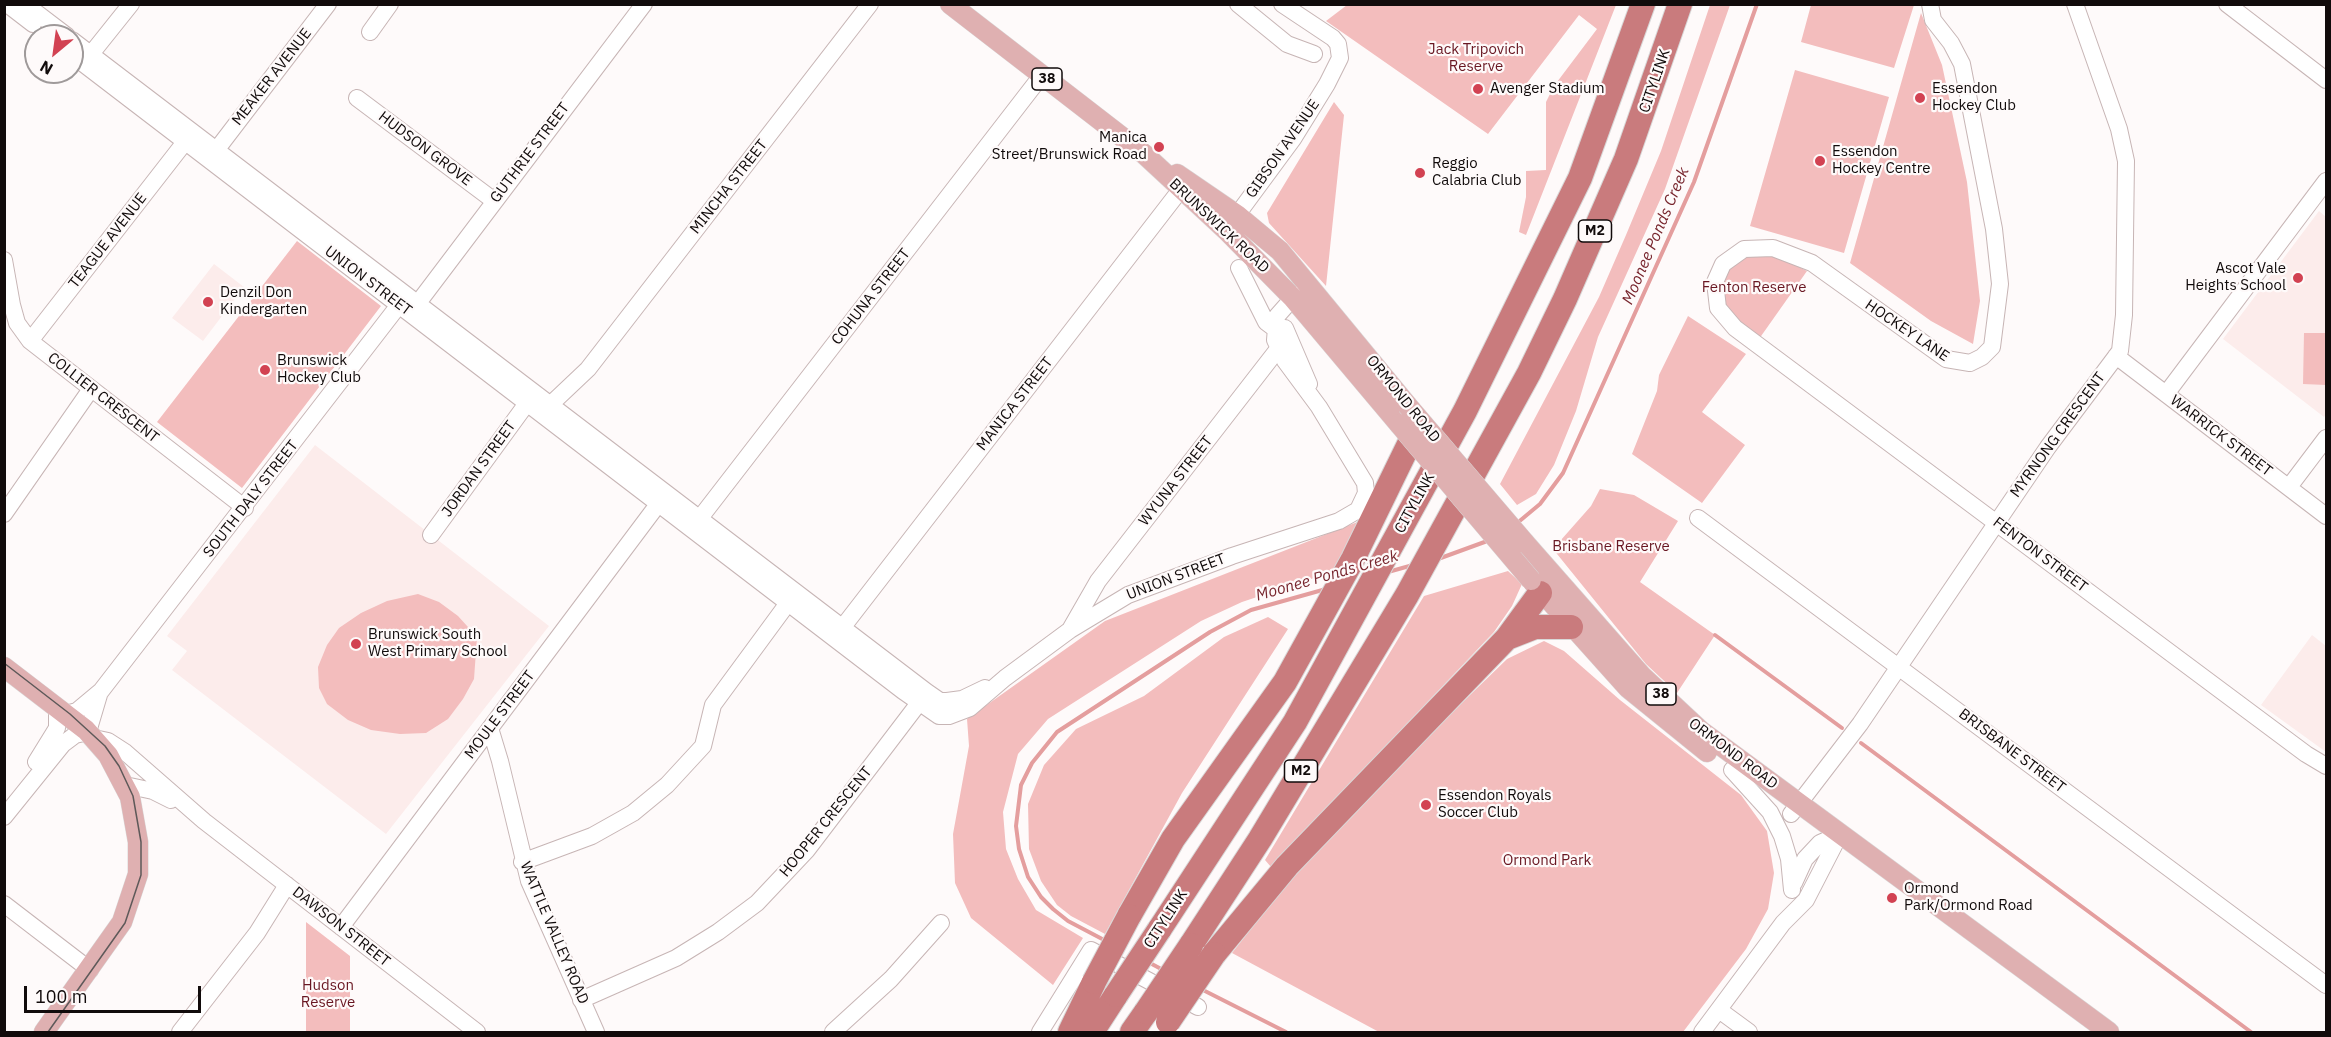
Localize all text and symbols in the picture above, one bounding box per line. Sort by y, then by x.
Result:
north arrow [24,24,84,84]
street label: MEAKER AVENUE [228,25,316,129]
park label: Jack Tripovich Reserve [1428,41,1524,76]
street label: CITYLINK [1636,47,1674,115]
text: N [36,56,56,80]
road number: 38 [1032,68,1062,90]
place label: Avenger Stadium [1490,80,1604,98]
place label: Essendon Hockey Club [1932,80,2016,115]
marker: Avenger Stadium [1471,82,1485,96]
marker: Essendon Hockey Club [1913,91,1927,105]
street label: GIBSON AVENUE [1242,96,1324,202]
street label: GUTHRIE STREET [487,99,573,207]
street label: HUDSON GROVE [375,108,475,190]
place label: Manica Street/Brunswick Road [992,129,1147,164]
street label: MINCHA STREET [687,136,771,238]
marker: Manica Street/Brunswick Road [1152,140,1166,154]
place label: Essendon Hockey Centre [1832,143,1930,178]
marker: Essendon Hockey Centre [1813,154,1827,168]
place label: Reggio Calabria Club [1432,155,1522,190]
water label: Moonee Ponds Creek [1618,165,1694,307]
marker: Reggio Calabria Club [1413,166,1427,180]
street label: BRUNSWICK ROAD [1165,175,1273,277]
street label: TEAGUE AVENUE [65,190,151,292]
road number: M2 [1578,220,1612,242]
street label: UNION STREET [321,242,415,320]
street label: COHUNA STREET [828,245,914,349]
place label: Ascot Vale Heights School [2185,260,2286,295]
marker: Ascot Vale Heights School [2291,271,2305,285]
park label: Fenton Reserve [1702,279,1806,297]
place label: Denzil Don Kindergarten [220,284,307,319]
marker: Denzil Don Kindergarten [201,295,215,309]
street label: HOCKEY LANE [1861,296,1953,366]
street label: COLLIER CRESCENT [44,349,162,447]
place label: Brunswick Hockey Club [277,352,361,387]
street label: ORMOND ROAD [1362,352,1444,446]
street label: MANICA STREET [973,354,1057,454]
marker: Brunswick Hockey Club [258,363,272,377]
street label: MYRNONG CRESCENT [2007,369,2109,501]
street label: WARRICK STREET [2166,392,2276,480]
street label: JORDAN STREET [438,417,520,521]
street label: WYUNA STREET [1135,432,1217,530]
street label: SOUTH DALY STREET [200,437,302,561]
street label: CITYLINK [1391,470,1439,536]
street label: FENTON STREET [1989,514,2091,596]
park label: Brisbane Reserve [1552,538,1670,556]
water label: Moonee Ponds Creek [1254,547,1400,605]
street label: UNION STREET [1124,550,1228,604]
place label: Brunswick South West Primary School [368,626,507,661]
marker: Brunswick South West Primary School [349,637,363,651]
street label: MOULE STREET [461,667,539,763]
road number: 38 [1646,683,1676,705]
street label: BRISBANE STREET [1955,705,2069,797]
street label: ORMOND ROAD [1685,715,1781,793]
road number: M2 [1284,760,1318,782]
street label: HOOPER CRESCENT [776,763,876,881]
place label: Essendon Royals Soccer Club [1438,787,1552,822]
marker: Essendon Royals Soccer Club [1419,798,1433,812]
park label: Ormond Park [1503,852,1591,870]
street label: WATTLE VALLEY ROAD [516,859,592,1007]
place label: Ormond Park/Ormond Road [1904,880,2033,915]
street label: DAWSON STREET [289,883,393,971]
street label: CITYLINK [1140,886,1192,952]
marker: Ormond Park/Ormond Road [1885,891,1899,905]
scale bar [27,974,204,1012]
park label: Hudson Reserve [301,977,355,1012]
text: 100 m [35,985,87,1008]

